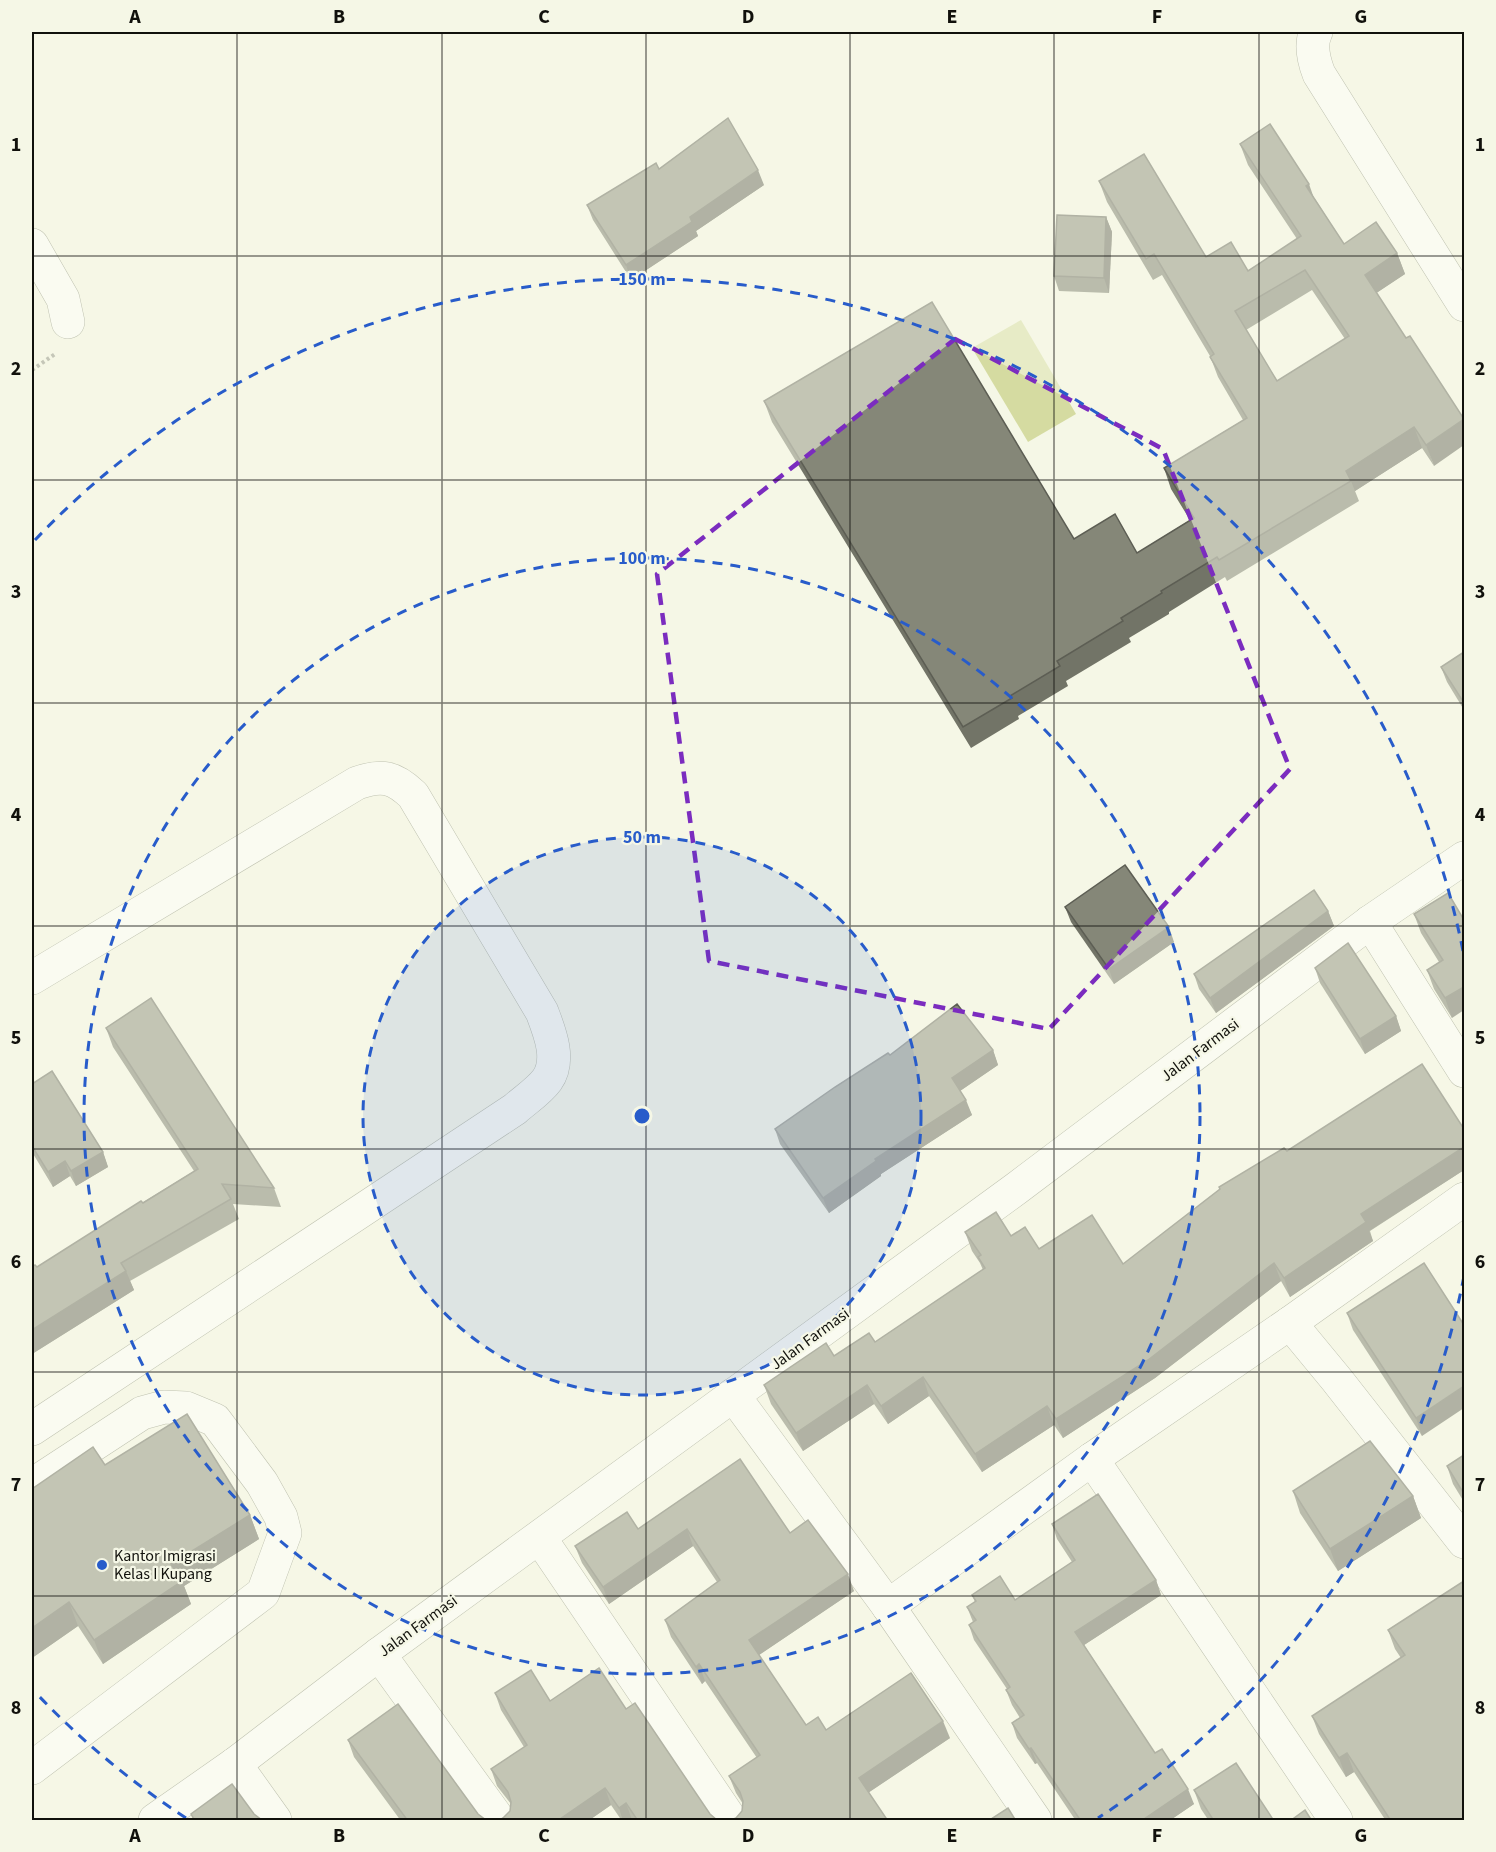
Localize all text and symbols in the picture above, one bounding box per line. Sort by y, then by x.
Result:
text: A [128,3,141,31]
text: B [333,3,345,31]
text: C [538,3,550,31]
text: D [742,3,754,31]
text: E [947,3,957,31]
text: F [1152,3,1162,31]
text: G [1355,3,1367,31]
text: 1 [11,131,21,159]
text: 1 [1475,131,1485,159]
text: 150 m [618,267,666,292]
text: 2 [11,355,21,383]
text: 2 [1475,355,1485,383]
text: 100 m [618,546,666,571]
text: 3 [11,578,21,606]
text: 3 [1475,578,1485,606]
text: 4 [11,801,22,829]
text: 4 [1475,801,1486,829]
text: 50 m [623,825,661,850]
street label: Jalan Farmasi [1156,1013,1244,1087]
text: 5 [11,1024,21,1052]
text: 5 [1475,1024,1485,1052]
centre of rings [632,1106,652,1126]
text: 6 [11,1248,21,1276]
text: 6 [1475,1248,1485,1276]
street label: Jalan Farmasi [766,1303,854,1375]
text: 7 [11,1471,21,1499]
text: 7 [1475,1471,1485,1499]
place label: Kantor Imigrasi Kelas I Kupang [114,1545,216,1585]
marker: Kantor Imigrasi Kelas I Kupang [95,1558,109,1572]
street label: Jalan Farmasi [374,1590,462,1662]
text: 8 [11,1694,21,1722]
text: 8 [1475,1694,1485,1722]
text: A [128,1822,141,1850]
text: B [333,1822,345,1850]
text: C [538,1822,550,1850]
text: D [742,1822,754,1850]
text: E [947,1822,957,1850]
text: F [1152,1822,1162,1850]
text: G [1355,1822,1367,1850]

